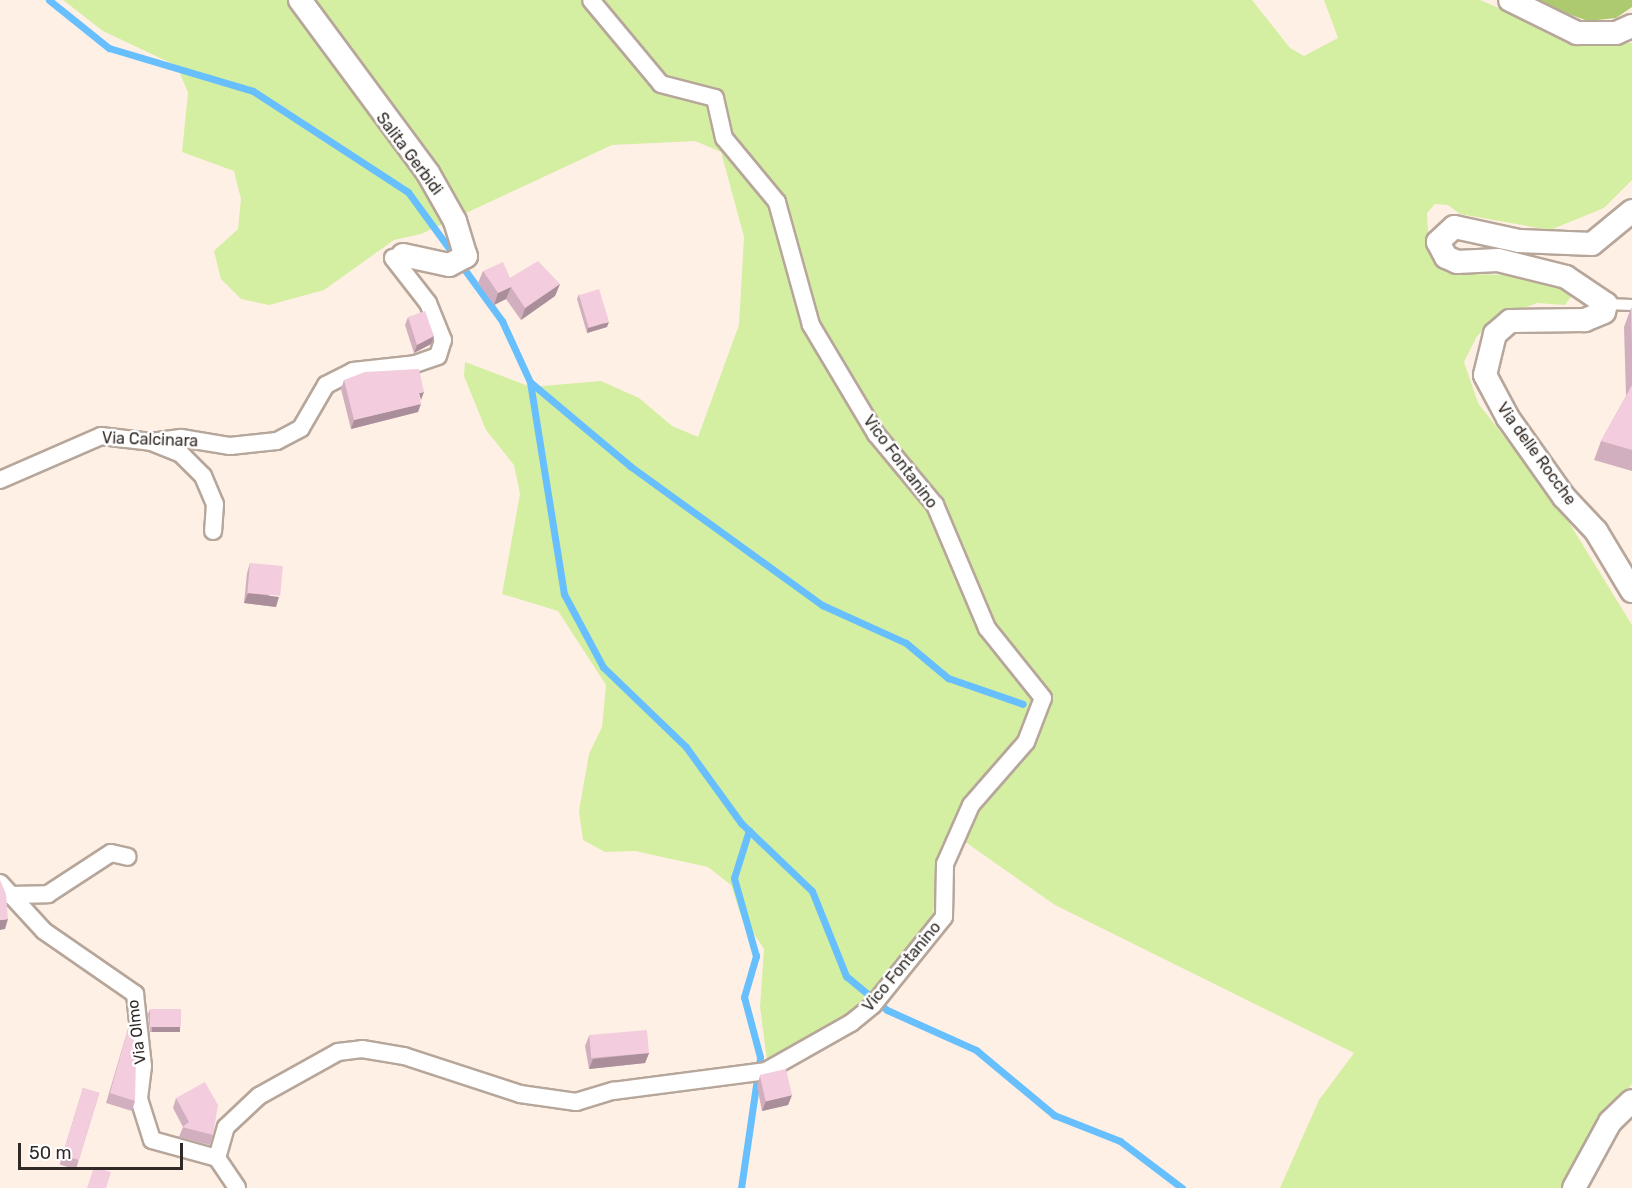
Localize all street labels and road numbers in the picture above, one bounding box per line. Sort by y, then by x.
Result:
street label: Salita Gerbidi [372,109,446,199]
street label: Via delle Rocche [1492,399,1580,509]
street label: Vico Fontanino [859,412,941,512]
street label: Via Calcinara [101,429,199,451]
street label: Vico Fontanino [859,918,945,1016]
street label: Via Olmo [123,998,151,1066]

